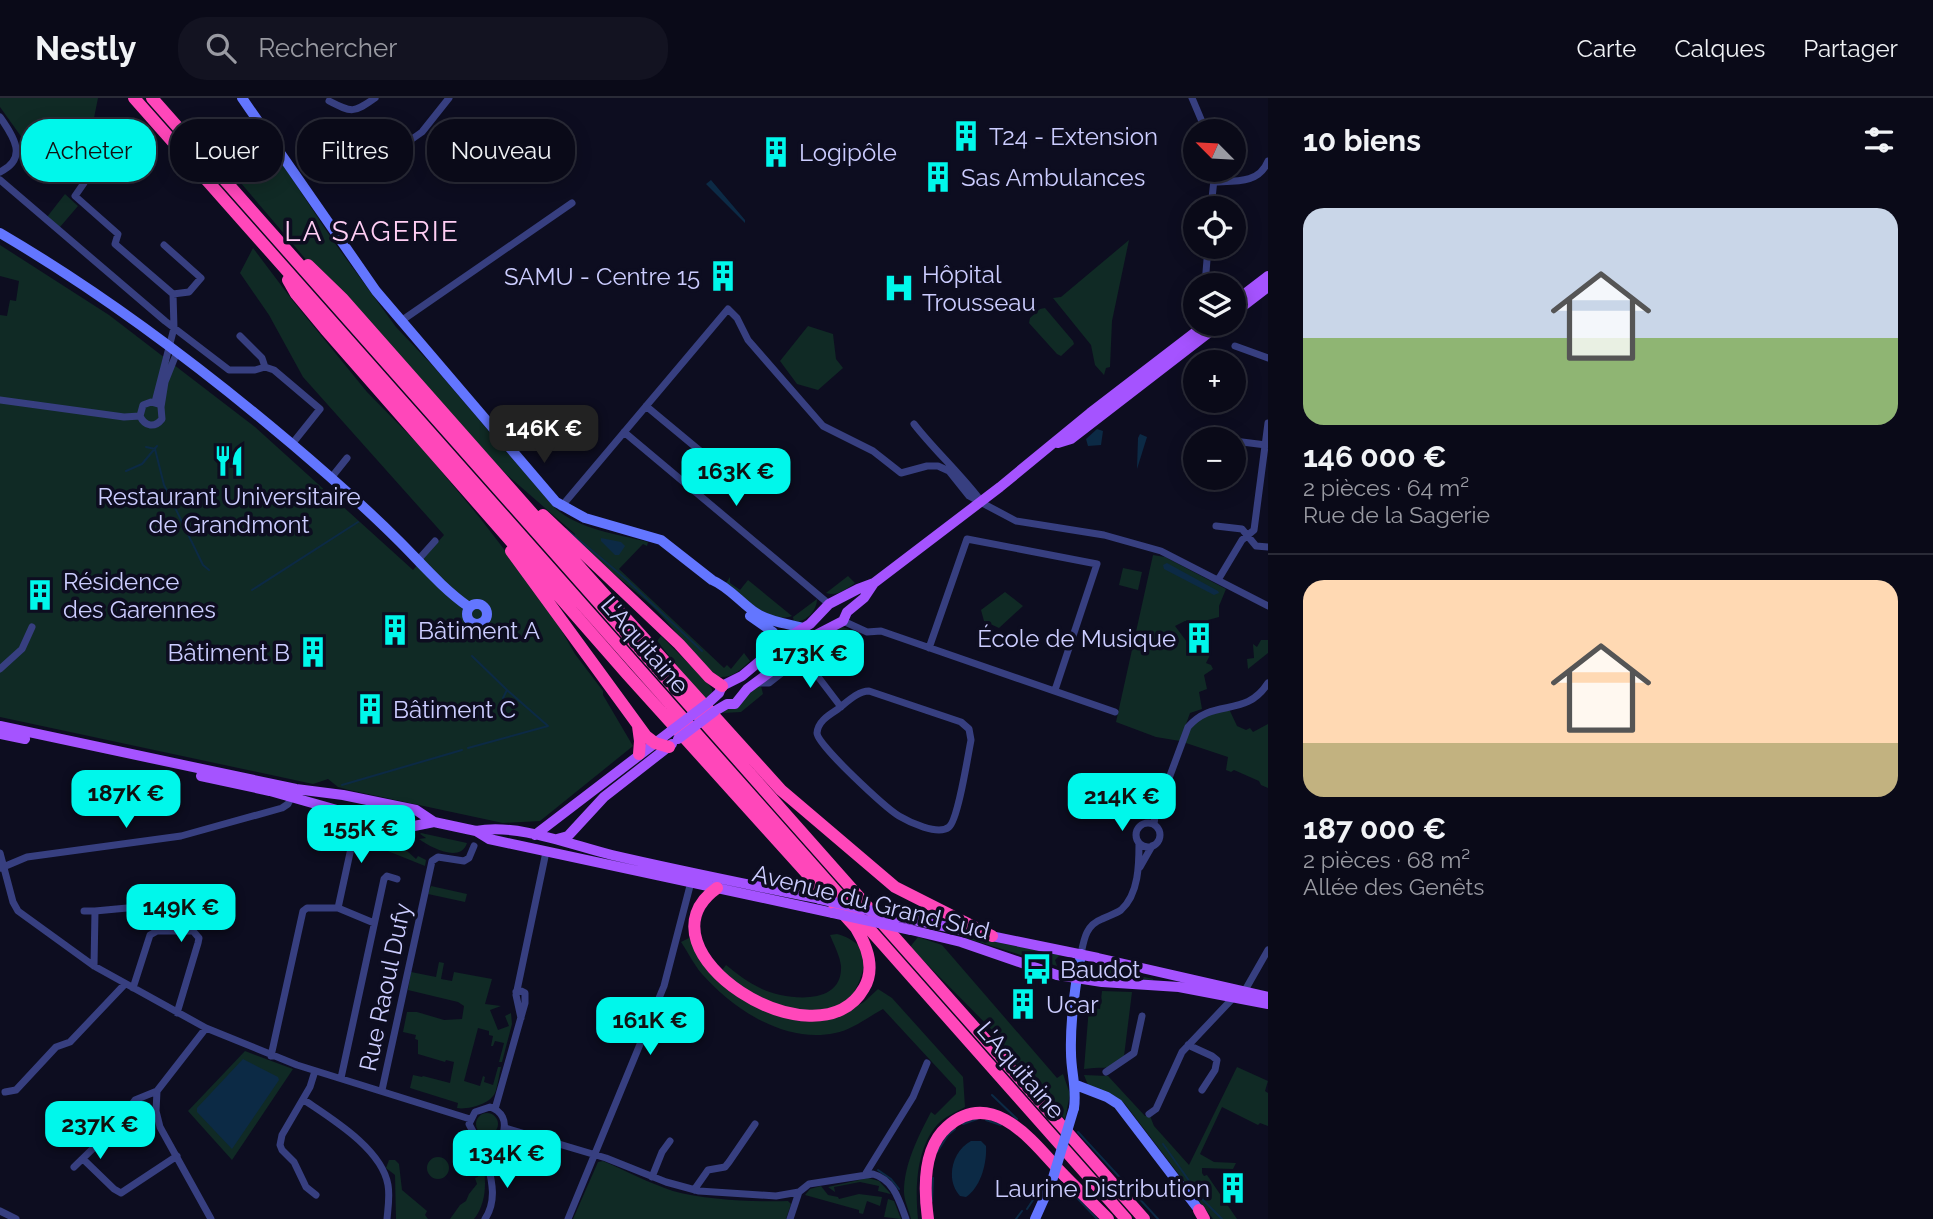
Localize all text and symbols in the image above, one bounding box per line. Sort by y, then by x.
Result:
search box [178,17,668,80]
text: Nestly [35,29,136,68]
icon: search [202,29,240,67]
text: Rechercher [258,33,397,63]
text: Carte [1577,34,1636,63]
text: Calques [1674,34,1765,63]
text: Partager [1803,34,1898,63]
chip: Acheter [21,119,156,182]
chip: Louer [170,119,283,182]
chip: Filtres [297,119,413,182]
chip: Nouveau [427,119,575,182]
building icon: T24 - Extension [949,119,983,153]
north arrow [1183,119,1246,182]
map controls [1183,119,1246,490]
icon: filters [1860,121,1898,159]
place label: T24 - Extension [989,122,1158,151]
text: 10 biens [1303,123,1421,158]
building icon: Logipôle [759,135,793,169]
place label: Logipôle [799,138,897,167]
building icon: Sas Ambulances [921,160,955,194]
place label: Sas Ambulances [961,163,1145,192]
button: locate [1183,196,1246,259]
district label: LA SAGERIE [284,215,460,248]
icon: home [1538,253,1664,379]
building icon: SAMU - Centre 15 [706,259,740,293]
place label: Hôpital Trousseau [922,260,1036,317]
place label: SAMU - Centre 15 [504,262,700,291]
hospital icon: Hôpital Trousseau [882,271,916,305]
button: layers [1183,273,1246,336]
button: + [1183,350,1246,413]
pin: 146K € [487,406,601,465]
text: 146K € [505,414,583,441]
button: − [1183,427,1246,490]
text: 146 000 € [1303,439,1447,474]
restaurant icon: Restaurant Universitaire de Grandmont [212,444,246,478]
pin: 163K € [679,448,793,508]
text: 163K € [697,457,775,484]
text: 2 pièces · 64 m² [1303,474,1469,501]
place label: Restaurant Universitaire de Grandmont [97,482,361,539]
text: Rue de la Sagerie [1303,501,1490,528]
place label: Résidence des Garennes [63,567,216,624]
building icon: Résidence des Garennes [23,578,57,612]
street label: L'Aquitaine [595,590,695,700]
building icon: Bâtiment A [378,613,412,647]
place label: Bâtiment A [418,616,540,645]
building icon: École de Musique [1182,621,1216,655]
place label: École de Musique [977,624,1176,653]
icon: home [1538,625,1664,751]
pin: 173K € [753,630,867,690]
building icon: Bâtiment B [296,635,330,669]
place label: Bâtiment B [168,638,290,667]
text: 173K € [772,639,848,666]
building icon: Bâtiment C [353,692,387,726]
place label: Bâtiment C [393,695,516,724]
pin: 187K € [69,770,183,830]
pin: 214K € [1065,774,1179,833]
text: 187K € [87,779,165,806]
text: 214K € [1084,782,1160,809]
pin: 155K € [304,806,418,865]
text: 187 000 € [1303,811,1446,846]
text: 155K € [323,814,399,841]
text: 2 pièces · 68 m² [1303,846,1470,873]
street label: Avenue du Grand Sud [750,859,992,945]
text: Allée des Genêts [1303,873,1484,900]
pin: 149K € [124,884,238,944]
text: 149K € [142,893,220,920]
street label: Rue Raoul Dufy [353,900,417,1074]
bus stop icon: Baudot [1020,952,1054,986]
place label: Baudot [1060,955,1140,984]
building icon: Ucar [1006,987,1040,1021]
place label: Ucar [1046,990,1099,1019]
pin: 161K € [593,998,707,1057]
text: 161K € [612,1006,688,1033]
street label: L'Aquitaine [971,1015,1071,1125]
pin: 237K € [43,1102,157,1161]
text: 237K € [61,1110,139,1137]
pin: 134K € [450,1130,564,1190]
text: 134K € [469,1139,545,1166]
building icon: Laurine Distribution [1216,1171,1250,1205]
place label: Laurine Distribution [995,1174,1210,1203]

